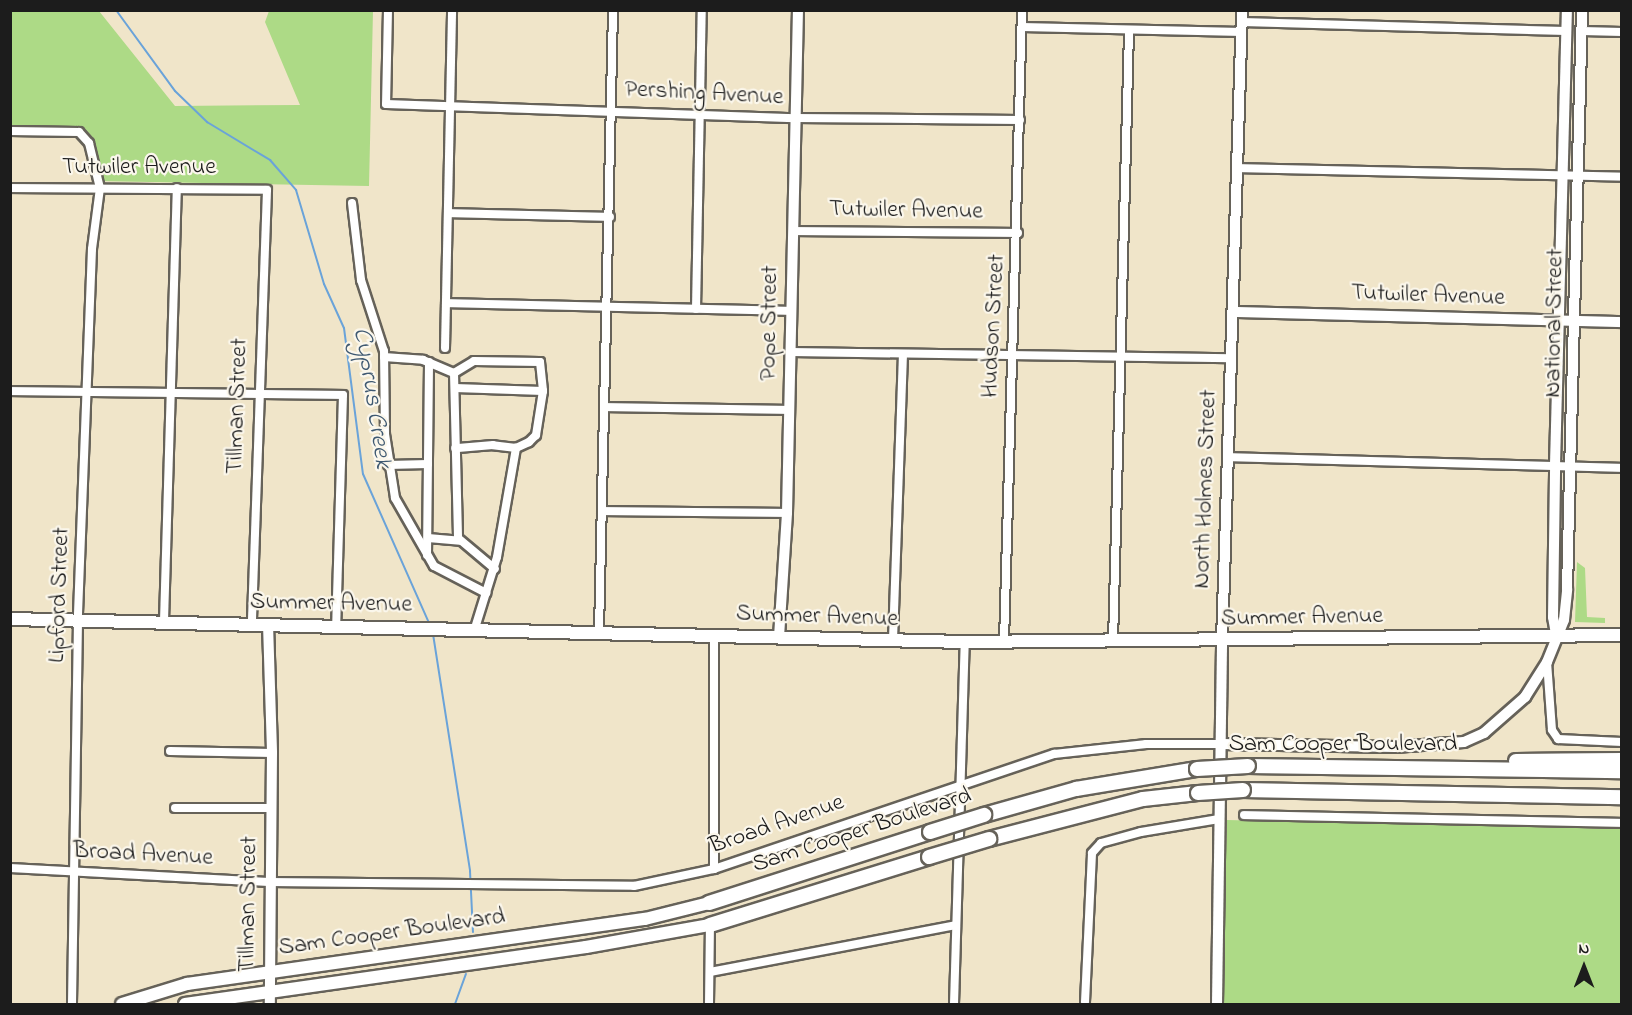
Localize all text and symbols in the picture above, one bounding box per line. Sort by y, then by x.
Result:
street label: Pershing Avenue [624,75,784,113]
street label: Tutwiler Avenue [62,154,216,182]
street label: Tutwiler Avenue [829,195,983,227]
street label: National Street [1539,248,1571,398]
street label: Hudson Street [976,253,1012,399]
street label: Pope Street [755,265,785,381]
street label: Tutwiler Avenue [1351,279,1505,313]
water label: Cyprus Creek [344,325,398,471]
street label: Tillman Street [221,338,255,474]
street label: North Holmes Street [1188,389,1224,589]
street label: Lipford Street [43,527,77,663]
street label: Summer Avenue [250,588,412,620]
street label: Summer Avenue [735,600,899,634]
street label: Summer Avenue [1221,602,1383,634]
street label: Sam Cooper Boulevard [1229,731,1457,759]
street label: Sam Cooper Boulevard [749,782,975,880]
street label: Broad Avenue [706,789,848,861]
street label: Tillman Street [233,836,265,972]
street label: Broad Avenue [72,837,214,873]
street label: Sam Cooper Boulevard [277,903,507,963]
north arrow [1554,937,1614,997]
text: N [1579,937,1589,961]

